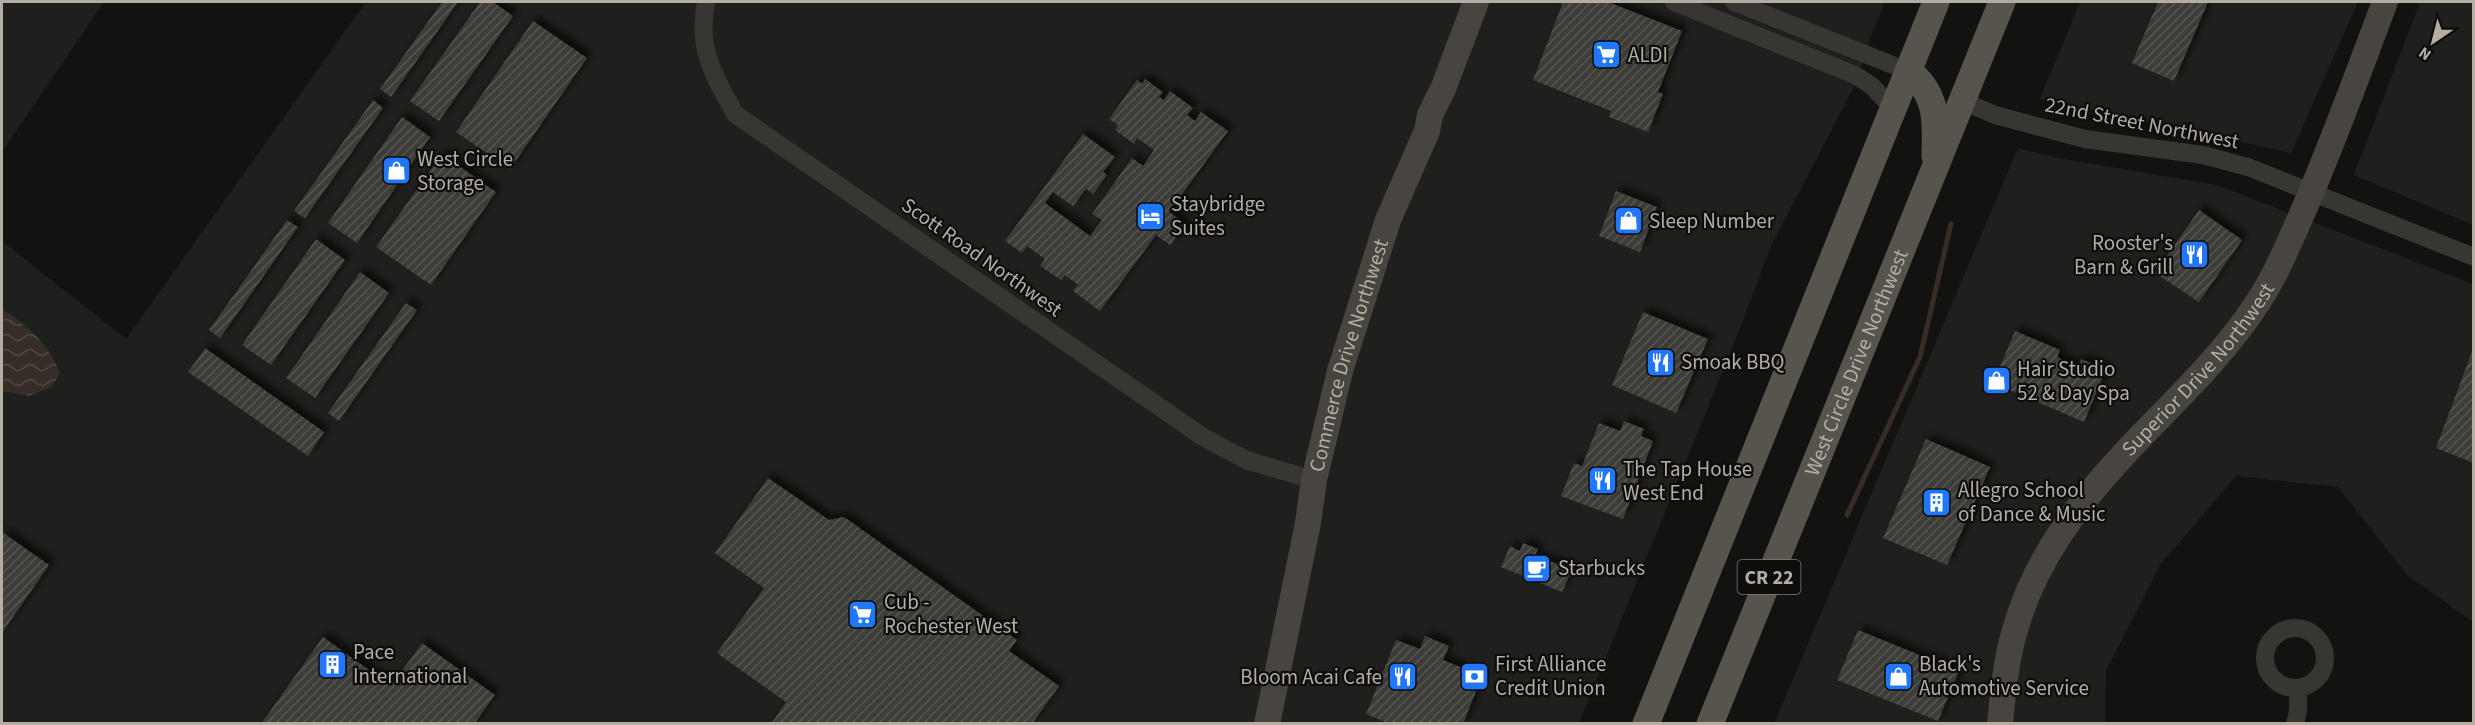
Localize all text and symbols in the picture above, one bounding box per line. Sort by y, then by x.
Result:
north arrow [2403,12,2463,72]
supermarket icon: ALDI [1591,39,1623,71]
place label: ALDI [1628,40,1668,70]
text: N [2414,41,2436,66]
street label: 22nd Street Northwest [2043,90,2241,156]
place label: West Circle Storage [417,144,513,198]
shop icon: West Circle Storage [380,155,412,187]
place label: Staybridge Suites [1171,189,1265,243]
street label: Scott Road Northwest [895,190,1069,324]
hotel icon: Staybridge Suites [1134,200,1166,232]
shop icon: Sleep Number [1612,205,1644,237]
place label: Sleep Number [1649,206,1775,236]
place label: Rooster's Barn & Grill [2074,228,2173,282]
street label: Commerce Drive Northwest [1301,235,1396,475]
restaurant icon: Rooster's Barn & Grill [2178,239,2210,271]
street label: West Circle Drive Northwest [1797,245,1915,480]
street label: Superior Drive Northwest [2114,277,2282,463]
restaurant icon: Smoak BBQ [1644,346,1676,378]
place label: Smoak BBQ [1681,347,1785,377]
place label: Hair Studio 52 & Day Spa [2017,354,2130,408]
shop icon: Hair Studio 52 & Day Spa [1980,365,2012,397]
place label: The Tap House West End [1623,454,1752,508]
restaurant icon: The Tap House West End [1586,465,1618,497]
place label: Allegro School of Dance & Music [1958,475,2106,529]
building icon: Allegro School of Dance & Music [1921,486,1953,518]
cafe icon: Starbucks [1521,552,1553,584]
place label: Starbucks [1558,553,1645,583]
road number: CR 22 [1738,560,1800,594]
place label: Cub - Rochester West [884,587,1018,641]
supermarket icon: Cub - Rochester West [847,598,879,630]
place label: Pace International [353,637,467,691]
building icon: Pace International [316,648,348,680]
place label: First Alliance Credit Union [1495,649,1606,703]
place label: Black's Automotive Service [1919,649,2089,703]
bank icon: First Alliance Credit Union [1458,660,1490,692]
shop icon: Black's Automotive Service [1882,660,1914,692]
restaurant icon: Bloom Acai Cafe [1387,661,1419,693]
place label: Bloom Acai Cafe [1240,662,1382,692]

